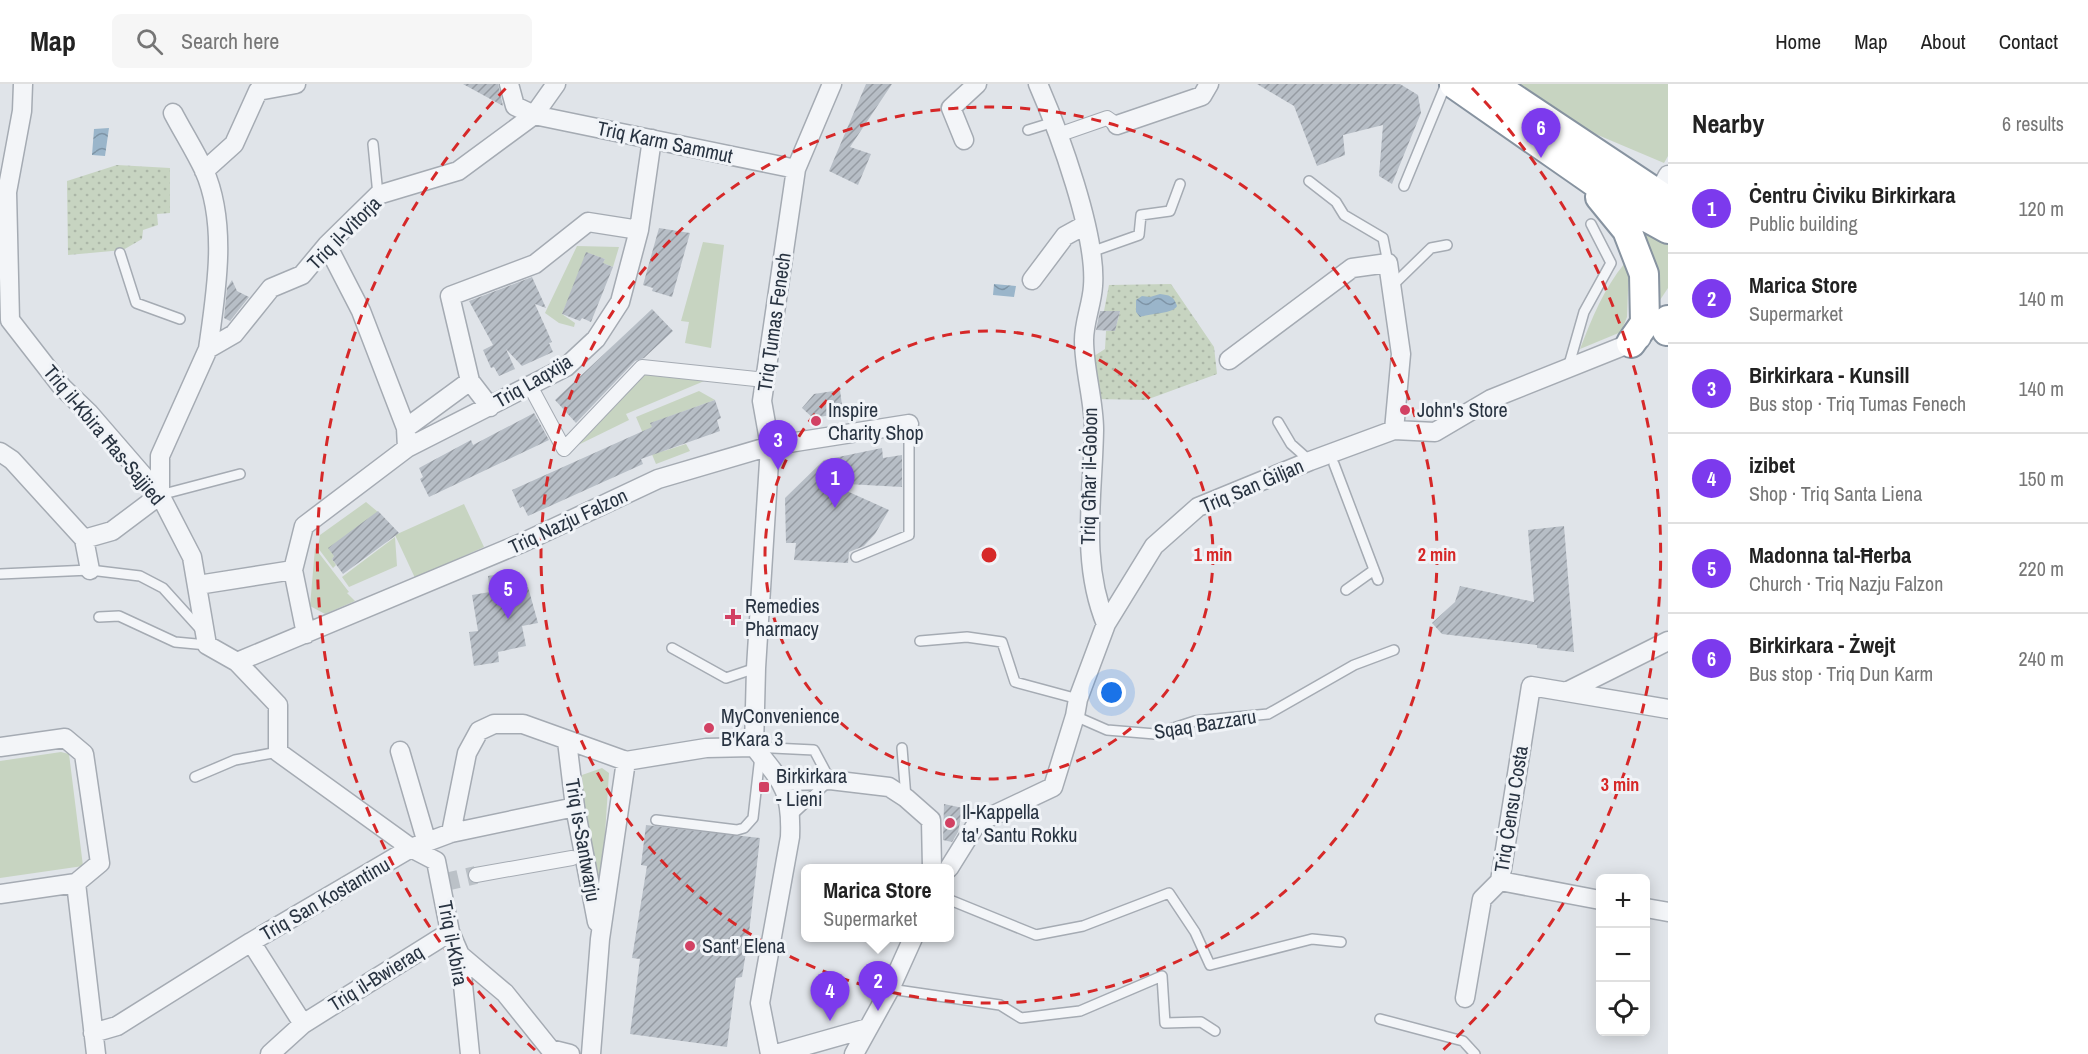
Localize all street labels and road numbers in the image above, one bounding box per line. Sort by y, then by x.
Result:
street label: Triq Karm Sammut [595,114,736,169]
street label: Triq il-Vitorja [301,190,386,275]
street label: Triq Tumas Fenech [750,251,797,393]
street label: Triq Laqxija [489,347,577,414]
street label: Triq il-Kbira Ħas-Sajjied [38,359,171,511]
street label: Triq Għar il-Ġobon [1074,407,1103,545]
street label: Triq San Ġiljan [1196,452,1308,519]
street label: Triq Nazju Falzon [504,481,632,560]
street label: Sqaq Bazzaru [1152,702,1258,745]
street label: Triq Ċensu Costa [1487,744,1534,874]
street label: Triq is-Santwarju [559,776,608,903]
street label: Triq San Kostantinu [255,851,394,947]
street label: Triq il-Kbira [432,898,475,988]
street label: Triq il-Bwieraq [323,938,428,1017]

